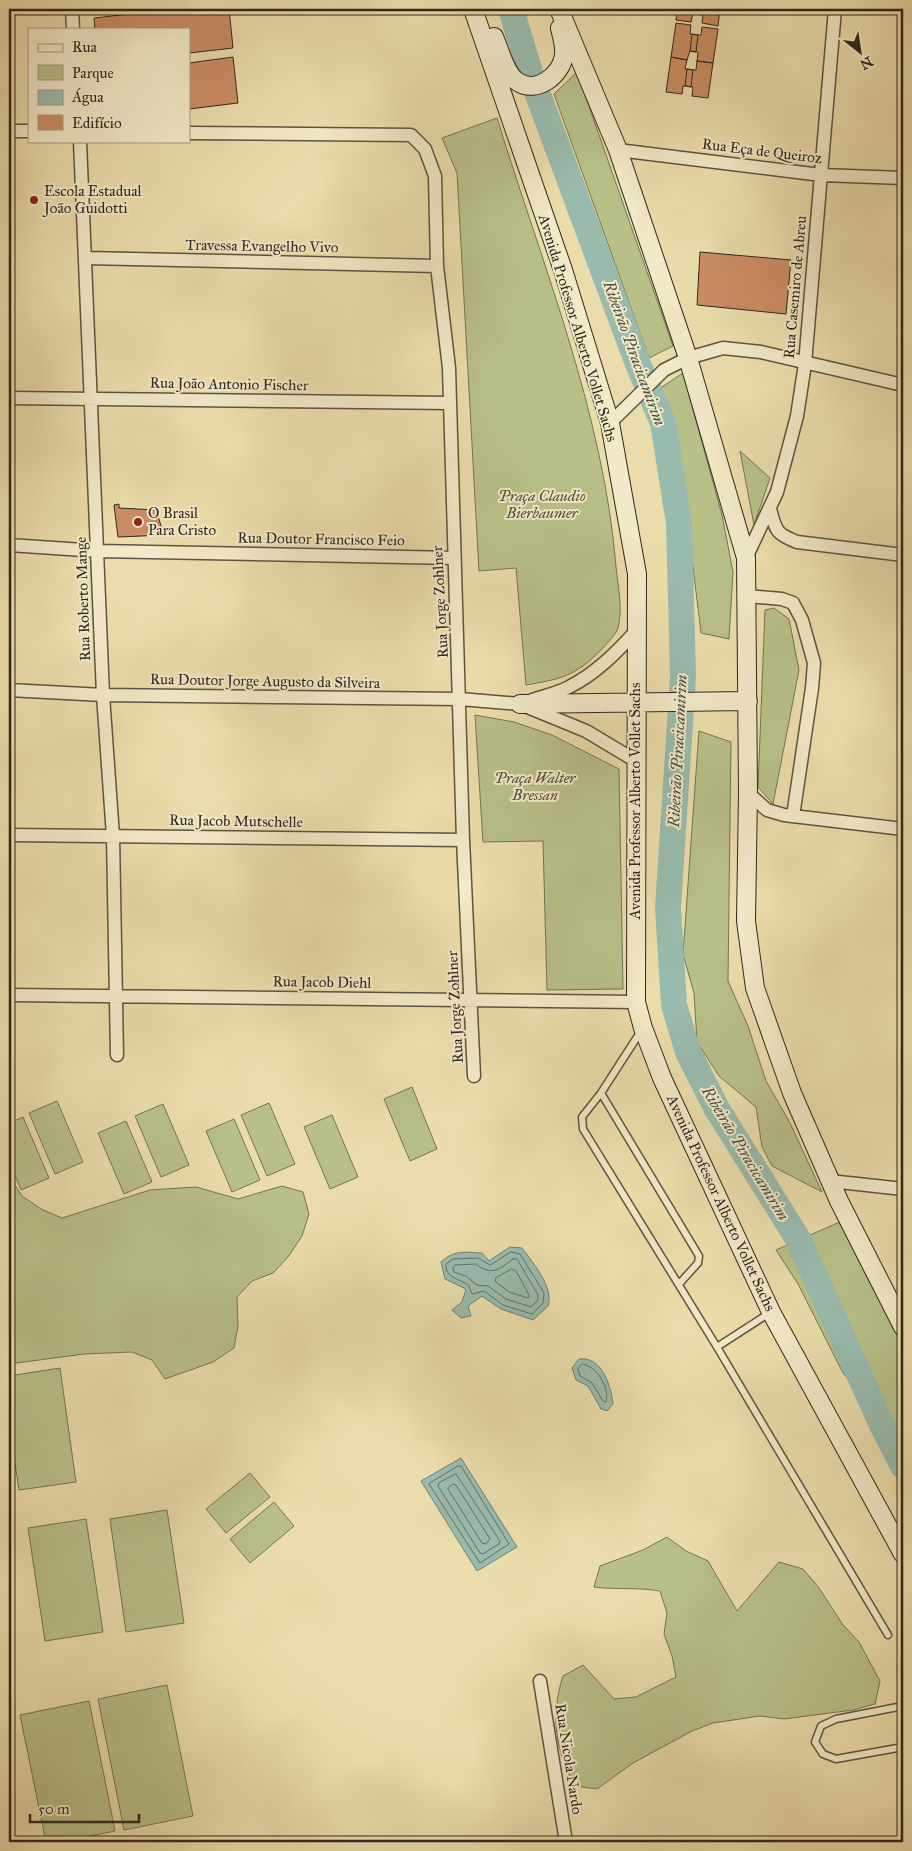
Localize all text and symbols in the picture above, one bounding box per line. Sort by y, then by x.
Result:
legend [28,28,190,142]
north arrow [834,28,884,78]
text: Rua [72,38,97,56]
text: N [857,52,876,73]
text: Parque [72,64,114,83]
text: Água [71,87,104,106]
text: Edifício [72,114,122,132]
street label: Rua Eça de Queiroz [701,135,823,167]
place label: Escola Estadual João Guidotti [42,182,142,218]
marker: Escola Estadual João Guidotti [28,194,40,206]
street label: Avenida Professor Alberto Vollet Sachs [534,211,621,444]
street label: Rua Casemiro de Abreu [780,215,810,359]
street label: Travessa Evangelho Vivo [185,236,339,256]
water label: Ribeirão Piracicamirim [599,277,670,428]
street label: Rua João Antonio Fischer [149,374,309,395]
park label: Praça Claudio Bierbaumer [498,487,586,522]
place label: O Brasil Para Cristo [148,504,217,539]
marker: O Brasil Para Cristo [132,516,144,528]
street label: Rua Doutor Francisco Feio [237,529,405,549]
street label: Rua Roberto Mange [72,536,94,662]
street label: Rua Jorge Zohlner [428,545,453,659]
street label: Rua Doutor Jorge Augusto da Silveira [150,670,381,693]
water label: Ribeirão Piracicamirim [664,674,691,829]
street label: Avenida Professor Alberto Vollet Sachs [626,683,644,920]
park label: Praça Walter Bressan [495,769,576,804]
street label: Rua Jacob Mutschelle [169,811,303,832]
street label: Rua Jorge Zohlner [443,950,468,1064]
street label: Rua Jacob Diehl [272,972,373,993]
water label: Ribeirão Piracicamirim [698,1082,793,1224]
street label: Avenida Professor Alberto Vollet Sachs [662,1091,779,1314]
street label: Rua Nicola Nardo [551,1702,587,1816]
scale bar [30,1791,139,1823]
text: 50 m [38,1800,70,1818]

